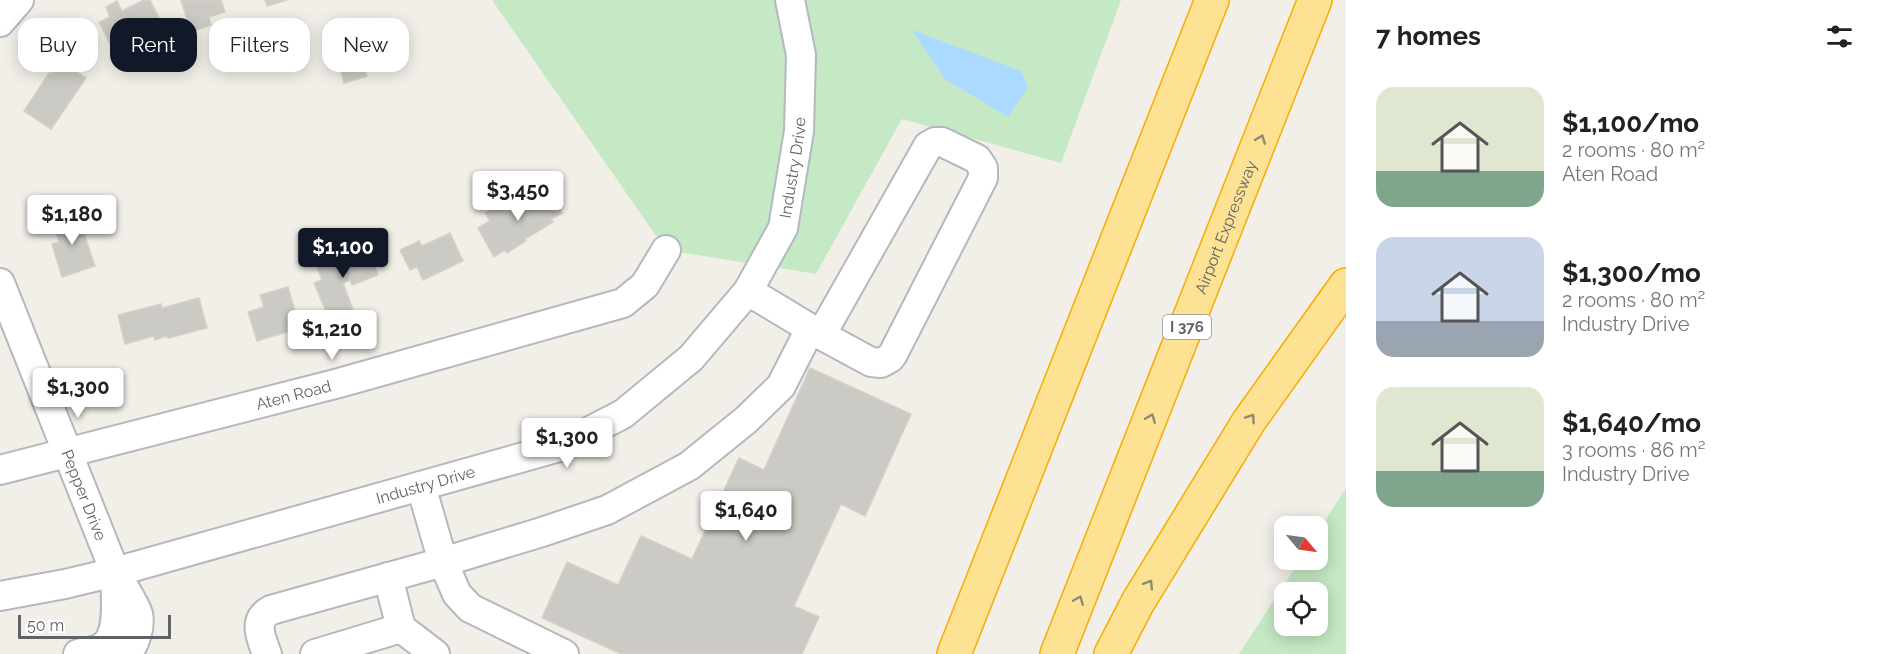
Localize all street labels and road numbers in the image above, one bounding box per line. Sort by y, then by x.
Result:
street label: Industry Drive [776,117,809,220]
street label: Airport Expressway [1191,157,1261,297]
road number: I 376 [1163,315,1211,339]
street label: Aten Road [254,376,333,414]
street label: Pepper Drive [57,447,110,543]
street label: Industry Drive [374,462,477,508]

